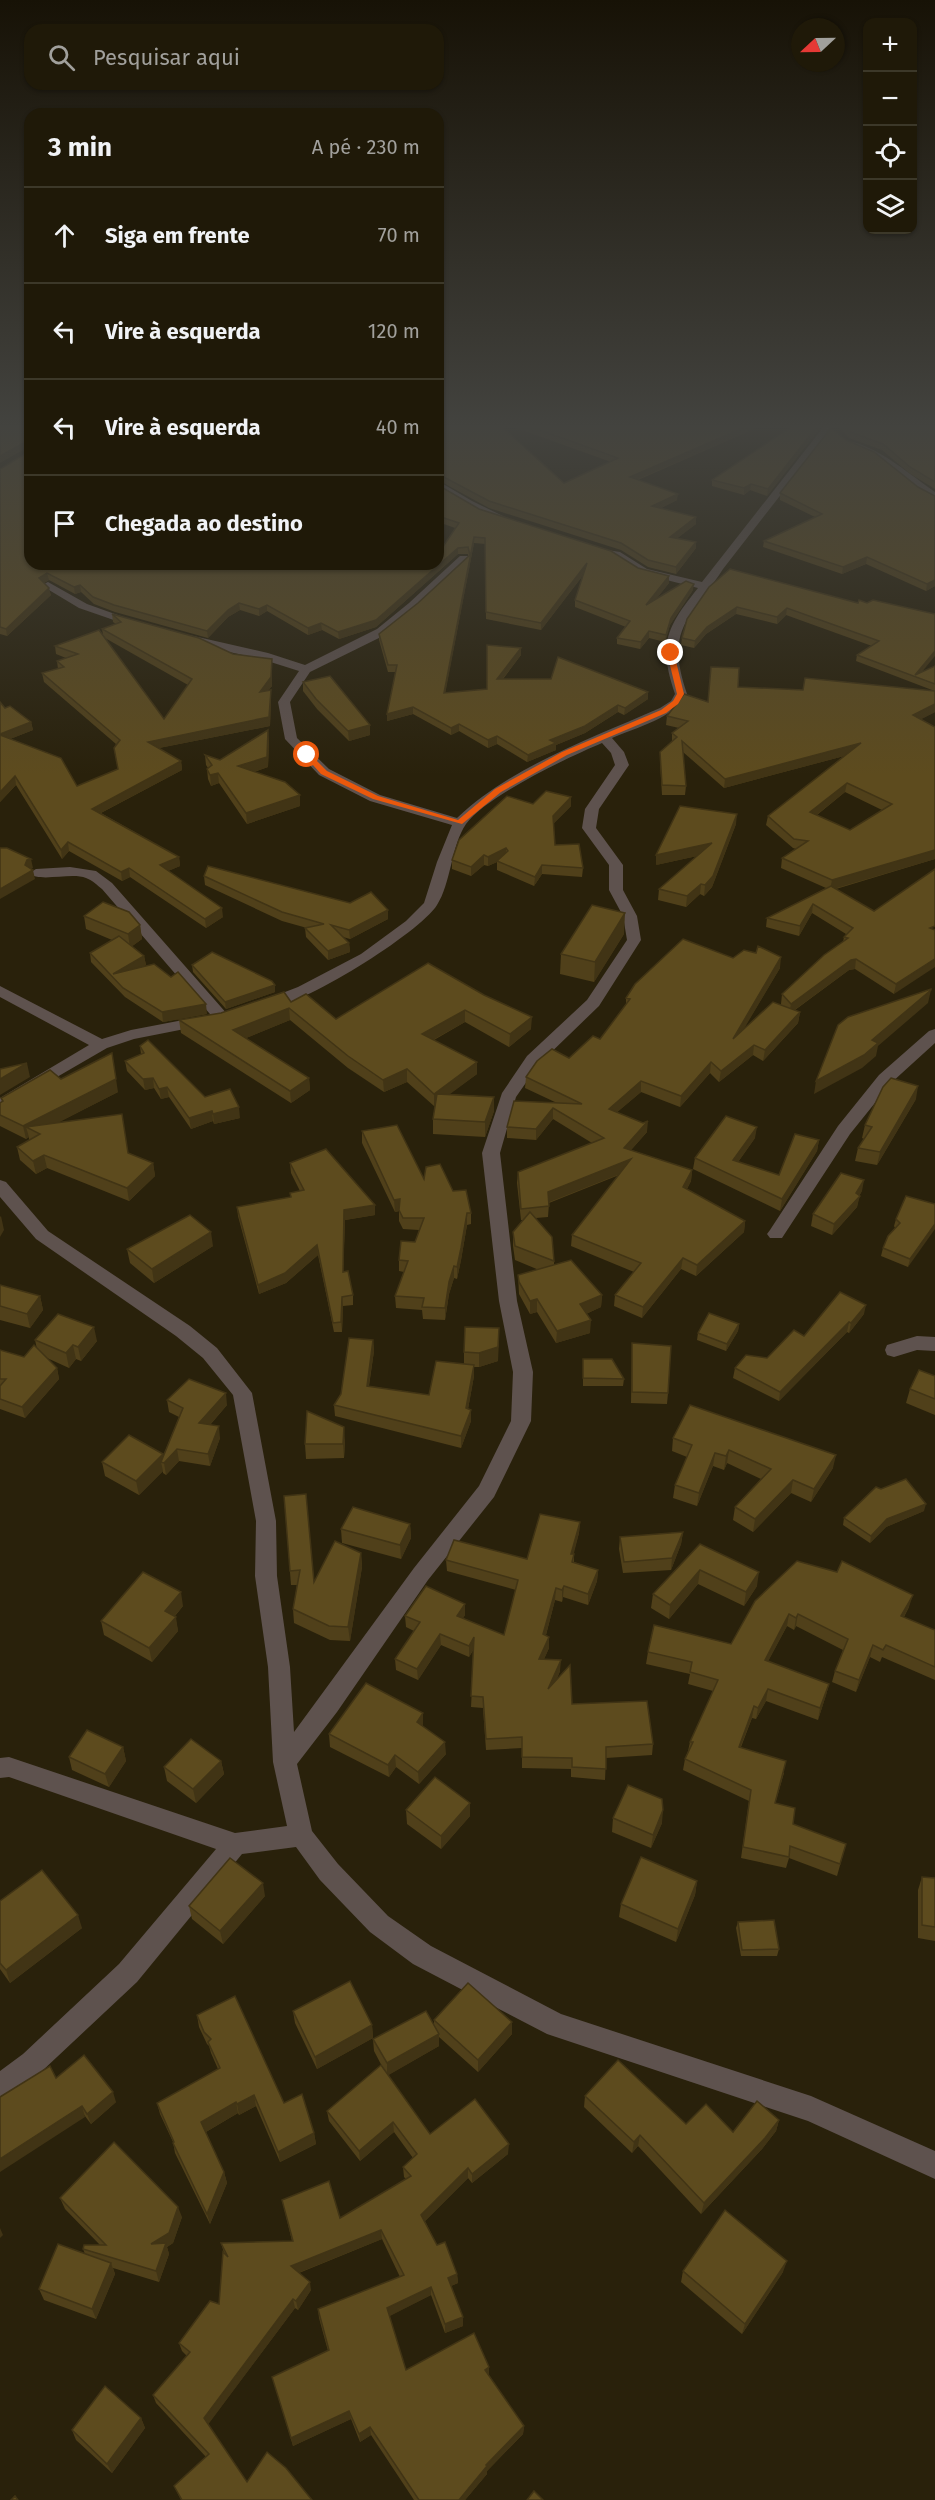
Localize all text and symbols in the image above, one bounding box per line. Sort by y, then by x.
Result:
north arrow [791,18,845,72]
map controls [863,18,917,234]
button: + [863,18,917,72]
search box [24,24,444,90]
icon: search [45,41,78,74]
text: Pesquisar aqui [93,44,240,71]
button: − [863,72,917,126]
button: locate [863,126,917,180]
text: 3 min [48,132,112,163]
text: A pé · 230 m [312,135,420,159]
button: layers [863,180,917,234]
icon: ahead [48,219,81,252]
text: Siga em frente [105,222,250,249]
text: 70 m [378,223,420,247]
icon: left [48,315,81,348]
text: Vire à esquerda [105,318,261,345]
text: 120 m [368,319,420,343]
icon: left [48,411,81,444]
text: Vire à esquerda [105,414,261,441]
text: 40 m [376,415,420,439]
icon: arrive [48,507,81,540]
text: Chegada ao destino [105,510,303,537]
route end [657,639,683,665]
route start [293,741,319,767]

